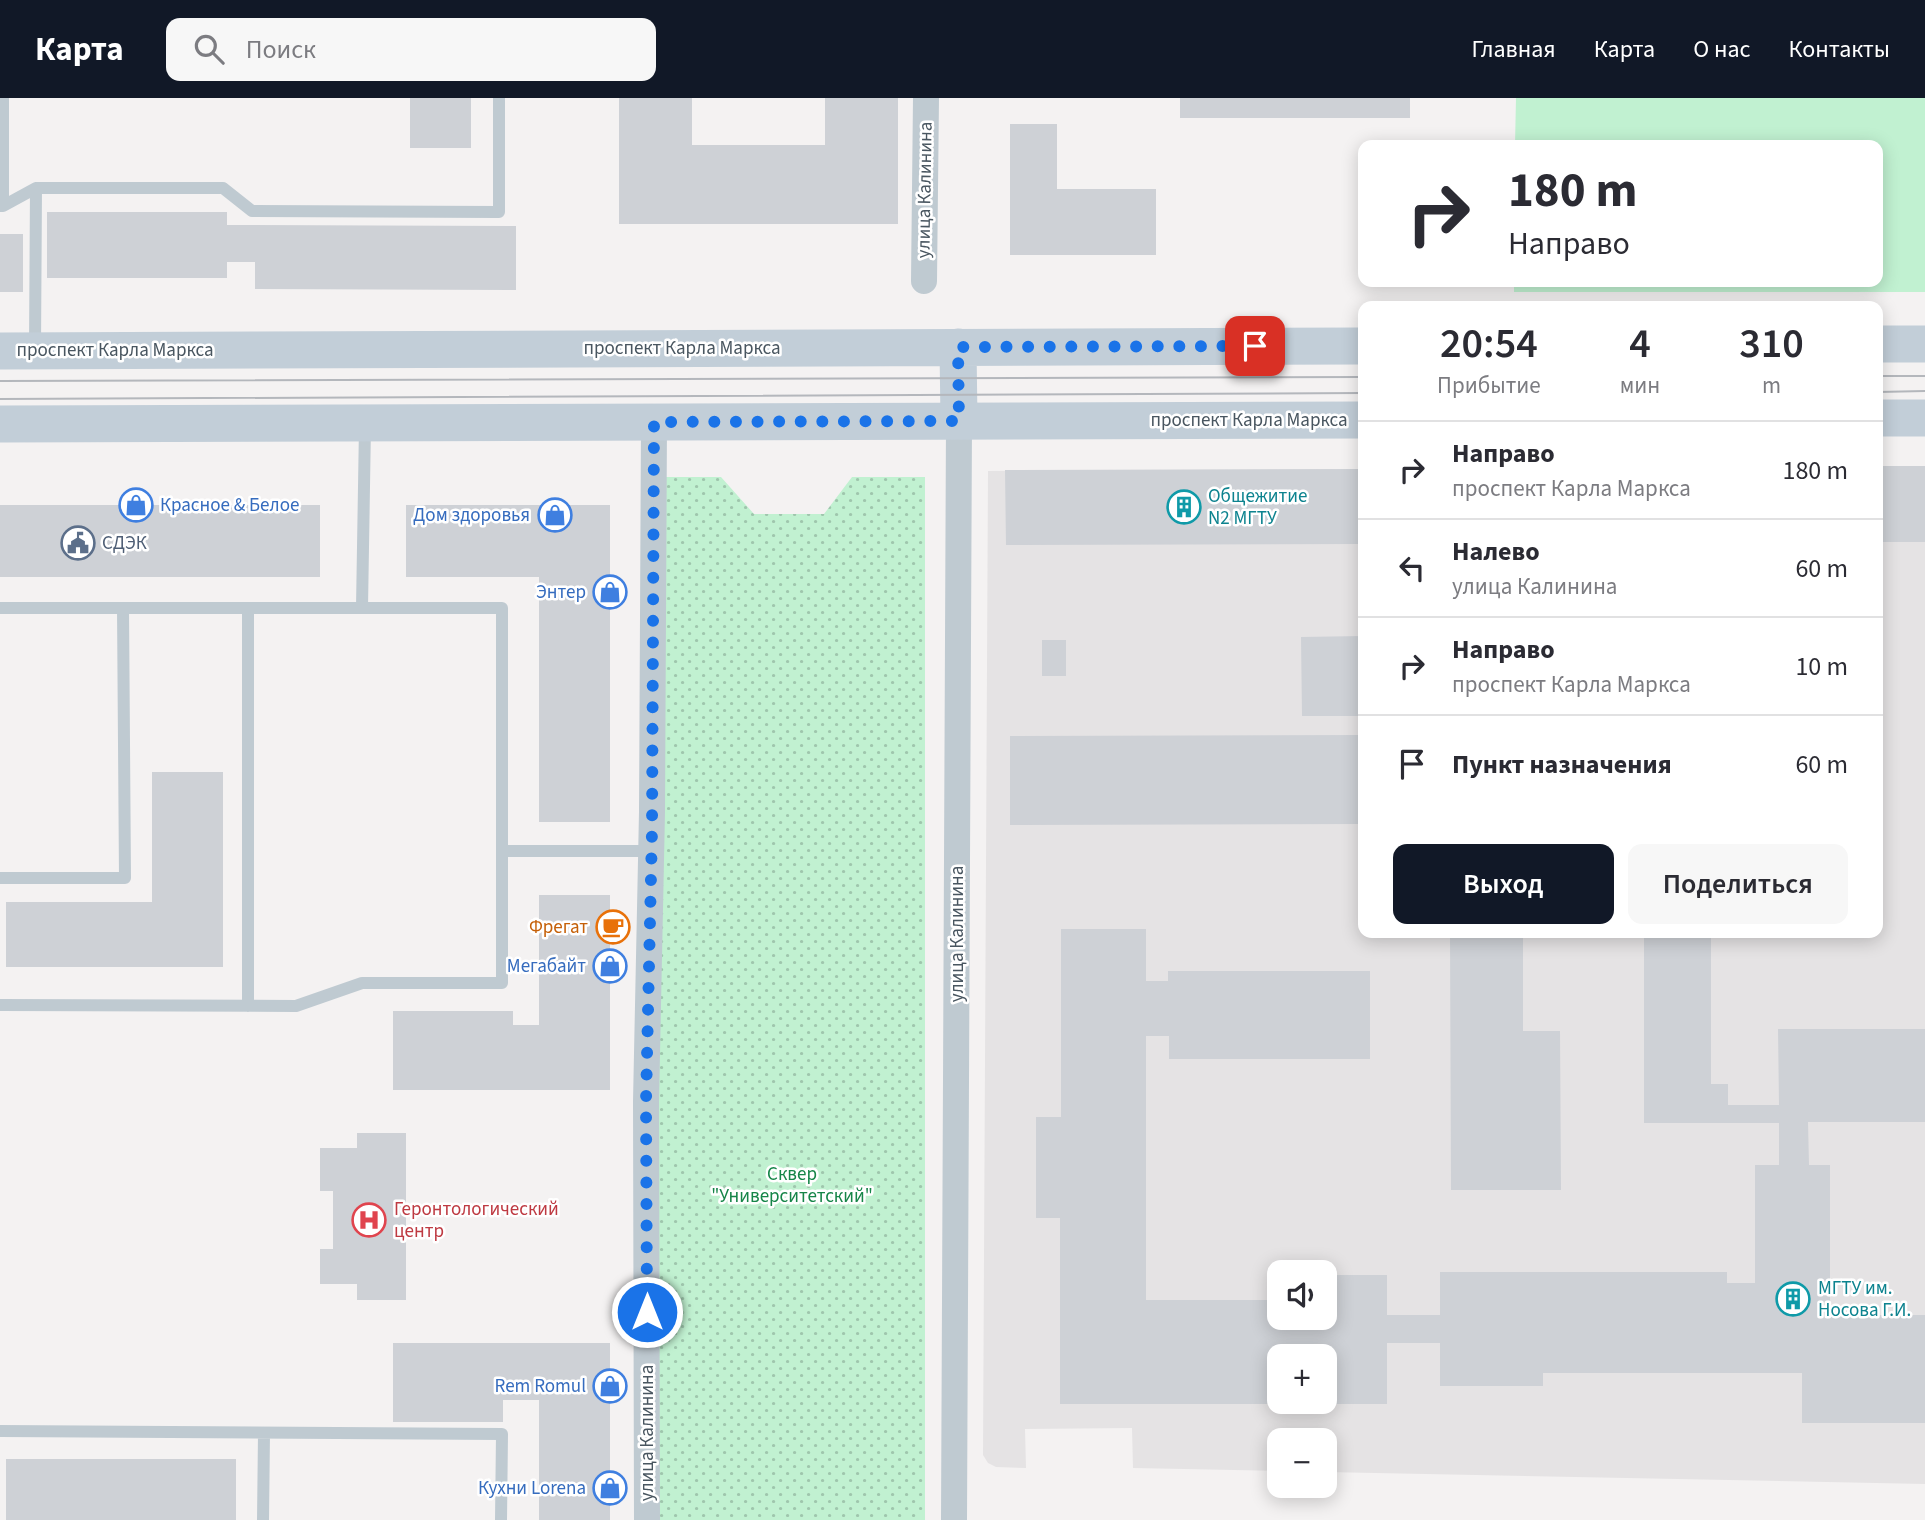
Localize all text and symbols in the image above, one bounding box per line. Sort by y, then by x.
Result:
search box [166,18,656,81]
text: Карта [35,26,124,73]
icon: search [190,30,228,68]
text: Поиск [246,31,316,68]
text: Главная [1471,32,1556,67]
text: Карта [1594,32,1655,67]
text: О нас [1693,32,1750,67]
text: Контакты [1788,32,1890,67]
street label: улица Калинина [910,121,940,259]
text: 180 m [1508,156,1637,226]
icon: right [1393,168,1484,259]
text: Направо [1508,221,1630,267]
text: 20:54 [1440,314,1538,374]
text: 4 [1629,314,1651,374]
text: 310 [1739,314,1804,374]
pin [1225,316,1285,376]
icon: arrive [1236,327,1274,365]
street label: проспект Карла Маркса [583,335,781,362]
street label: проспект Карла Маркса [16,337,214,364]
text: Прибытие [1437,369,1541,402]
text: мин [1620,369,1660,402]
text: m [1762,369,1781,402]
street label: проспект Карла Маркса [1150,407,1348,434]
text: Направо [1452,435,1555,472]
icon: right [1393,451,1431,489]
text: 180 m [1782,452,1848,489]
text: проспект Карла Маркса [1452,472,1691,505]
place label: Общежитие N2 МГТУ [1208,483,1307,532]
shop icon: Красное & Белое [117,486,155,524]
building icon: Общежитие N2 МГТУ [1165,488,1203,526]
place label: Красное & Белое [160,492,299,519]
shop icon: Дом здоровья [536,496,574,534]
place label: Дом здоровья [413,502,530,529]
public building icon: СДЭК [59,524,97,562]
place label: СДЭК [102,530,147,557]
text: Налево [1452,533,1540,570]
icon: left [1393,549,1431,587]
text: 60 m [1795,550,1848,587]
text: улица Калинина [1452,570,1617,603]
shop icon: Энтер [591,573,629,611]
place label: Энтер [536,579,586,606]
text: Направо [1452,631,1555,668]
icon: right [1393,647,1431,685]
text: 10 m [1795,648,1848,685]
text: проспект Карла Маркса [1452,668,1691,701]
icon: arrive [1393,745,1431,783]
text: Пункт назначения [1452,746,1672,783]
text: 60 m [1795,746,1848,783]
button: Выход [1393,844,1614,924]
button: Поделиться [1628,844,1848,924]
street label: улица Калинина [944,866,971,1002]
cafe icon: Фрегат [594,908,632,946]
place label: Фрегат [529,914,588,941]
shop icon: Мегабайт [591,947,629,985]
place label: Мегабайт [507,953,586,980]
park label: Сквер "Университетский" [711,1161,873,1210]
place label: Геронтологический центр [394,1196,559,1245]
hospital icon: Геронтологический центр [350,1201,388,1239]
map controls [1267,1260,1337,1498]
button: sound [1267,1260,1337,1330]
position arrow [610,1275,684,1349]
place label: МГТУ им. Носова Г.И. [1818,1275,1911,1324]
building icon: МГТУ им. Носова Г.И. [1774,1280,1812,1318]
button: + [1267,1344,1337,1414]
street label: улица Калинина [634,1365,661,1501]
shop icon: Rem Romul [591,1367,629,1405]
place label: Rem Romul [495,1373,586,1400]
button: − [1267,1428,1337,1498]
shop icon: Кухни Lorena [591,1469,629,1507]
place label: Кухни Lorena [478,1475,586,1502]

